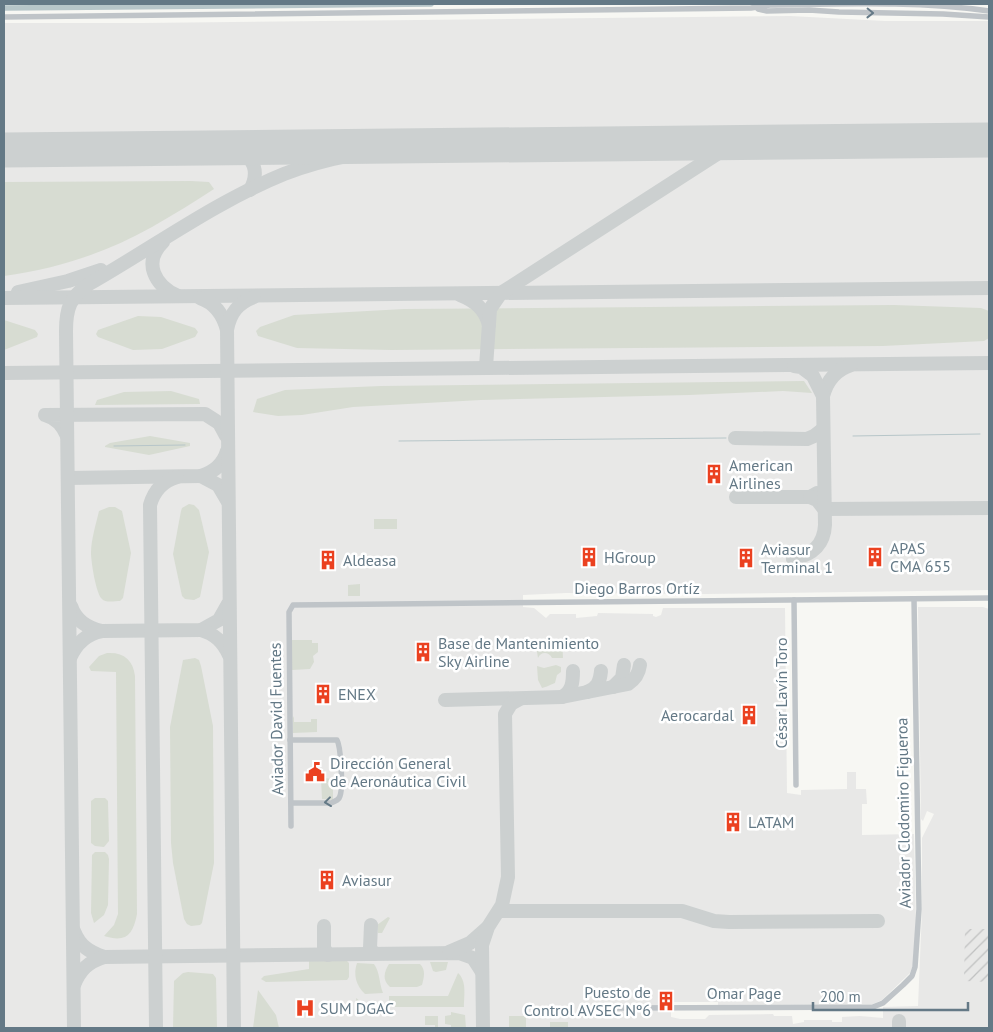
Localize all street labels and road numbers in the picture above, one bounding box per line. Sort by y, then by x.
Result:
street label: Diego Barros Ortíz [574,578,700,598]
street label: César Lavín Toro [771,638,791,748]
street label: Aviador David Fuentes [265,642,287,796]
street label: Aviador Clodomiro Figueroa [891,718,915,908]
street label: Omar Page [707,983,781,1003]

